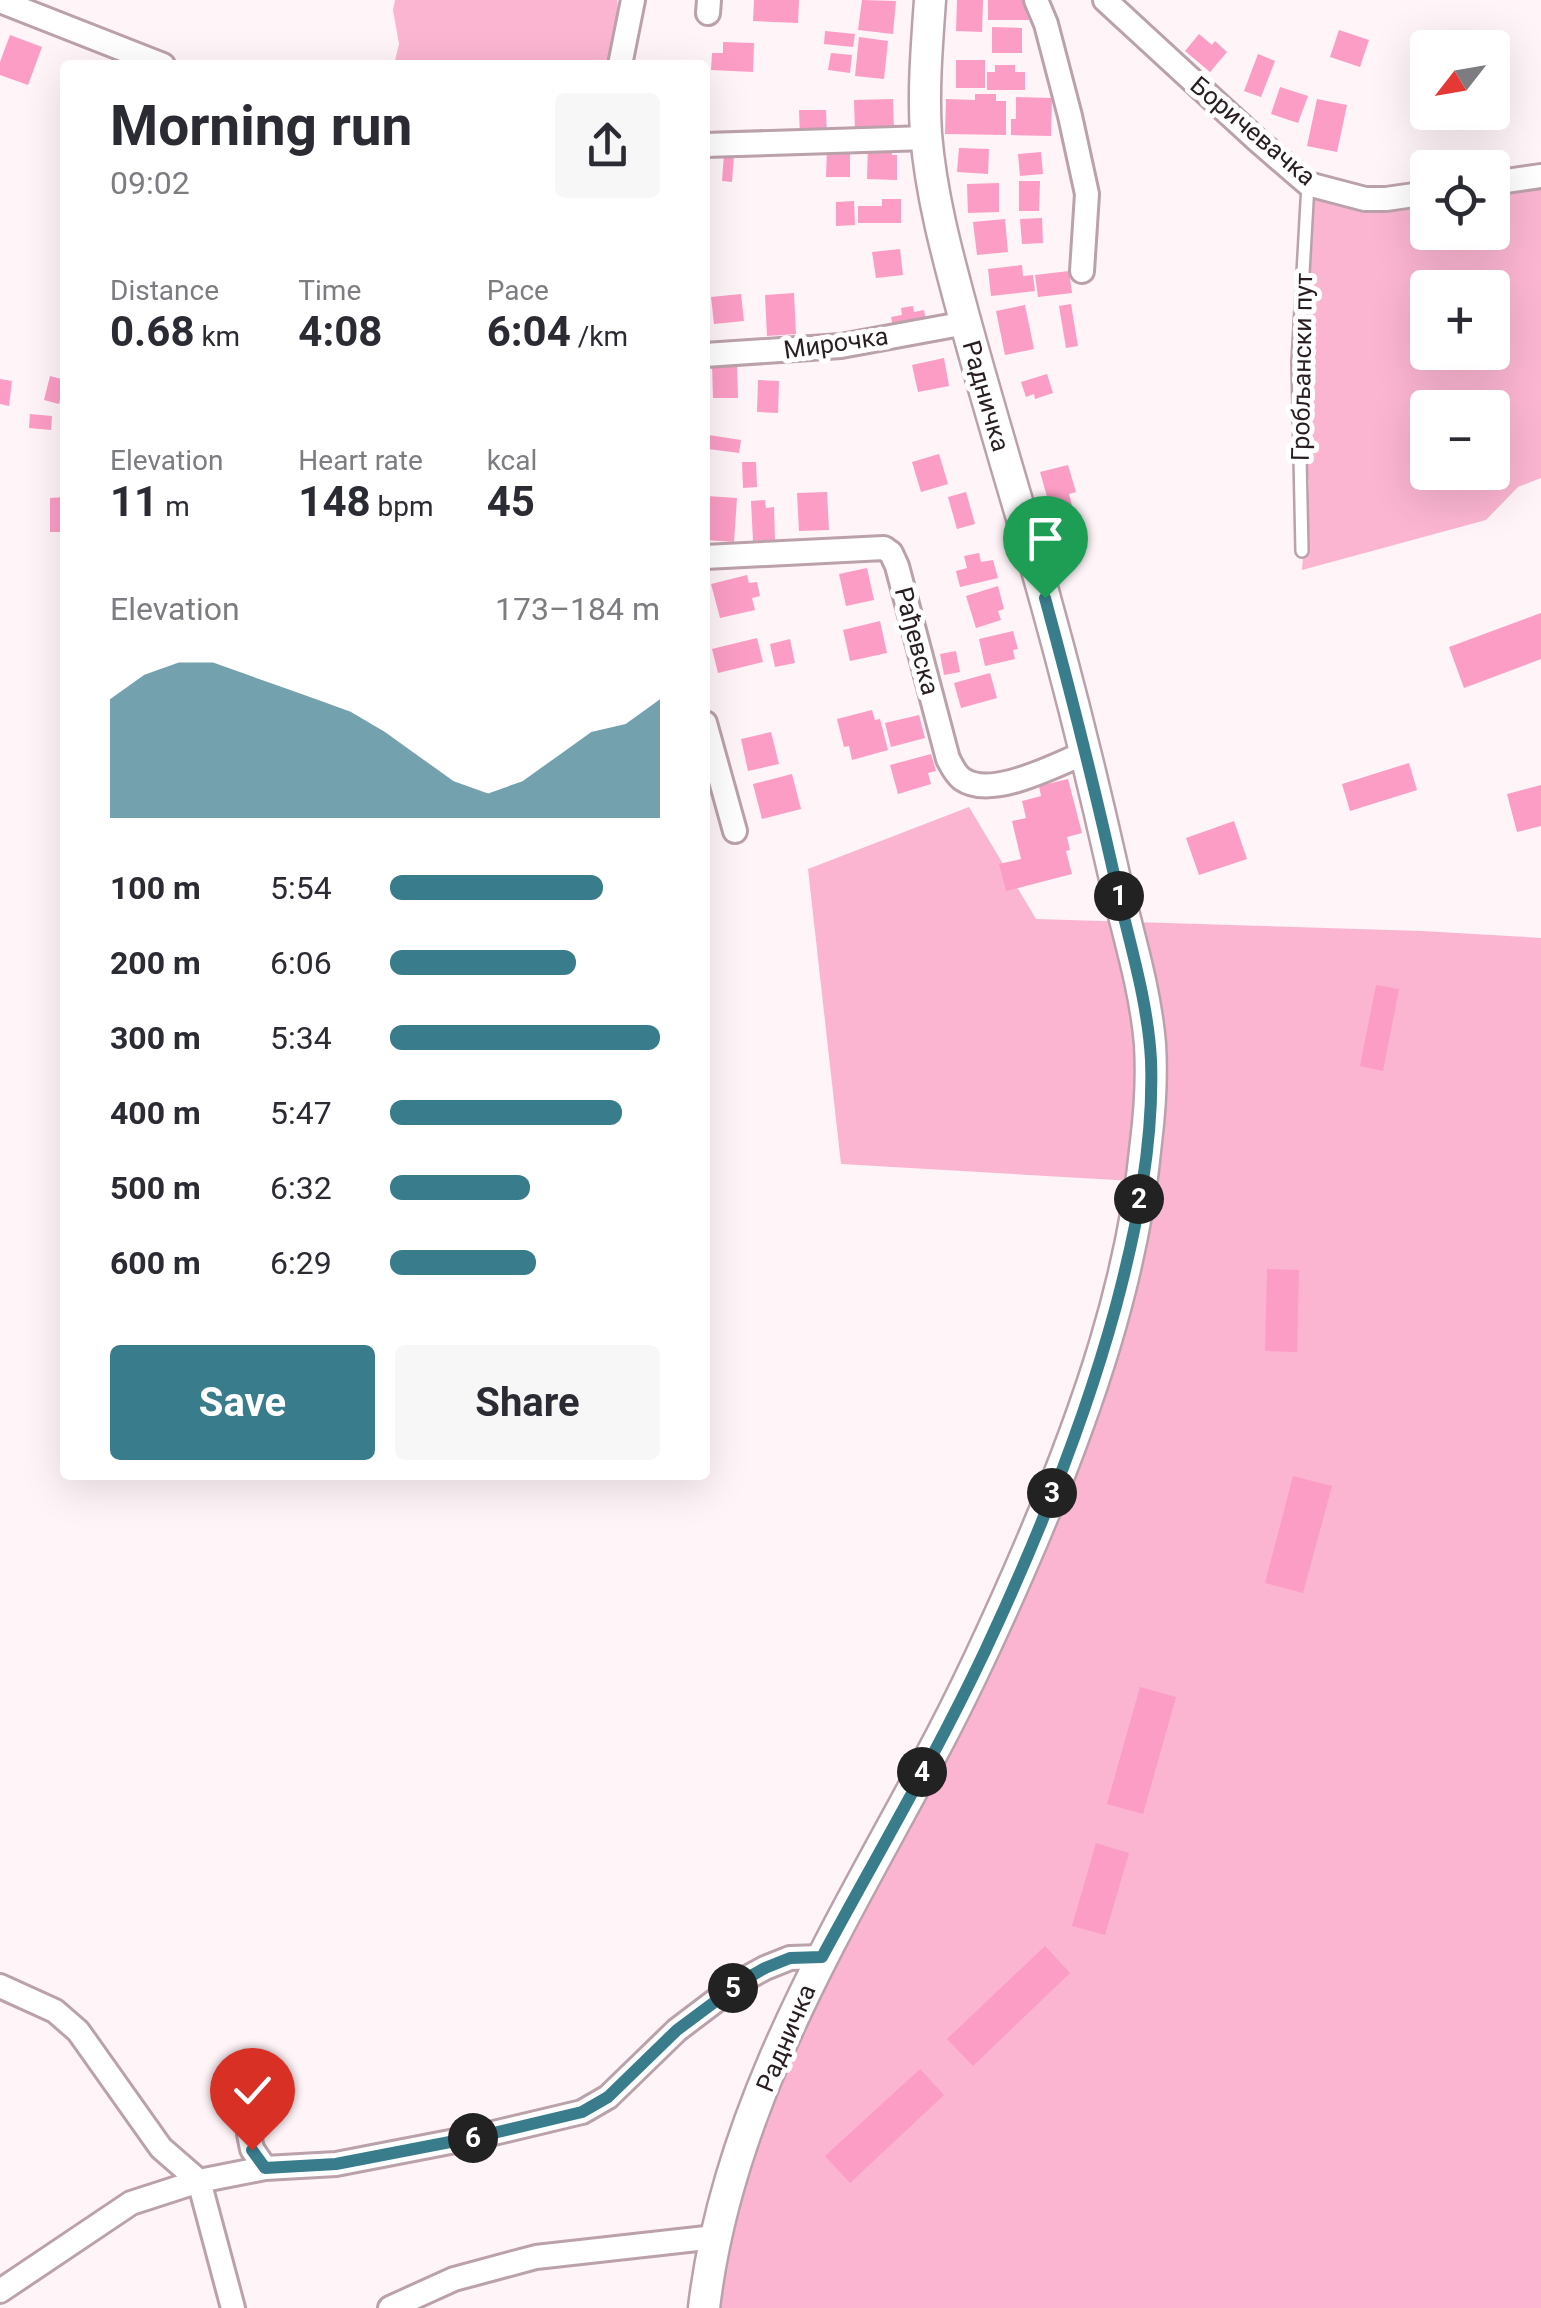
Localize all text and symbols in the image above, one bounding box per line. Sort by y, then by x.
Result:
north arrow [1410,30,1510,130]
map controls [1410,30,1510,490]
street label: Боричевачка [1185,70,1321,192]
button: share [555,93,660,198]
text: Morning run [110,94,412,158]
button: locate [1410,150,1510,250]
text: 09:02 [110,164,190,202]
button: + [1410,270,1510,370]
street label: Гробљански пут [1286,273,1318,461]
text: Distance [110,274,219,307]
text: Time [298,274,361,307]
text: Pace [487,274,549,307]
text: 0.68 [110,307,194,356]
text: 4:08 [298,307,382,356]
text: 6:04 [487,307,571,356]
text: km [194,320,240,353]
text: /km [571,320,628,353]
street label: Мирочка [782,321,890,365]
street label: Радничка [956,337,1016,455]
button: − [1410,390,1510,490]
text: Elevation [110,444,223,477]
text: Heart rate [298,444,423,477]
text: kcal [487,444,537,477]
text: 11 [110,477,158,526]
text: 148 [298,477,371,526]
text: 45 [487,477,535,526]
text: m [158,490,190,523]
text: bpm [371,490,434,523]
pin [1003,496,1088,599]
icon: arrive [1018,511,1073,566]
street label: Рађевска [889,584,945,698]
text: Elevation [110,590,240,628]
text: 173–184 m [495,590,660,628]
text: 100 m [110,869,201,907]
text: 5:54 [270,869,332,907]
pin: 1 [1094,871,1144,921]
text: 1 [1111,879,1127,912]
text: 200 m [110,944,201,982]
text: 6:06 [270,944,332,982]
text: 300 m [110,1019,201,1057]
text: 5:34 [270,1019,332,1057]
text: 400 m [110,1094,201,1132]
text: 5:47 [270,1094,332,1132]
text: 500 m [110,1169,201,1207]
text: 6:32 [270,1169,332,1207]
pin: 2 [1114,1174,1164,1224]
text: 2 [1131,1182,1147,1215]
text: 600 m [110,1244,201,1282]
text: 6:29 [270,1244,332,1282]
button: Save [110,1345,375,1460]
button: Share [395,1345,660,1460]
pin: 3 [1027,1468,1077,1518]
text: 3 [1044,1476,1060,1509]
pin: 4 [897,1747,947,1797]
text: 4 [914,1755,930,1788]
pin: 5 [708,1963,758,2013]
text: 5 [725,1971,741,2004]
street label: Радничка [750,1980,822,2096]
pin [210,2048,295,2151]
icon: check [225,2063,280,2118]
pin: 6 [448,2113,498,2163]
text: 6 [465,2121,481,2154]

